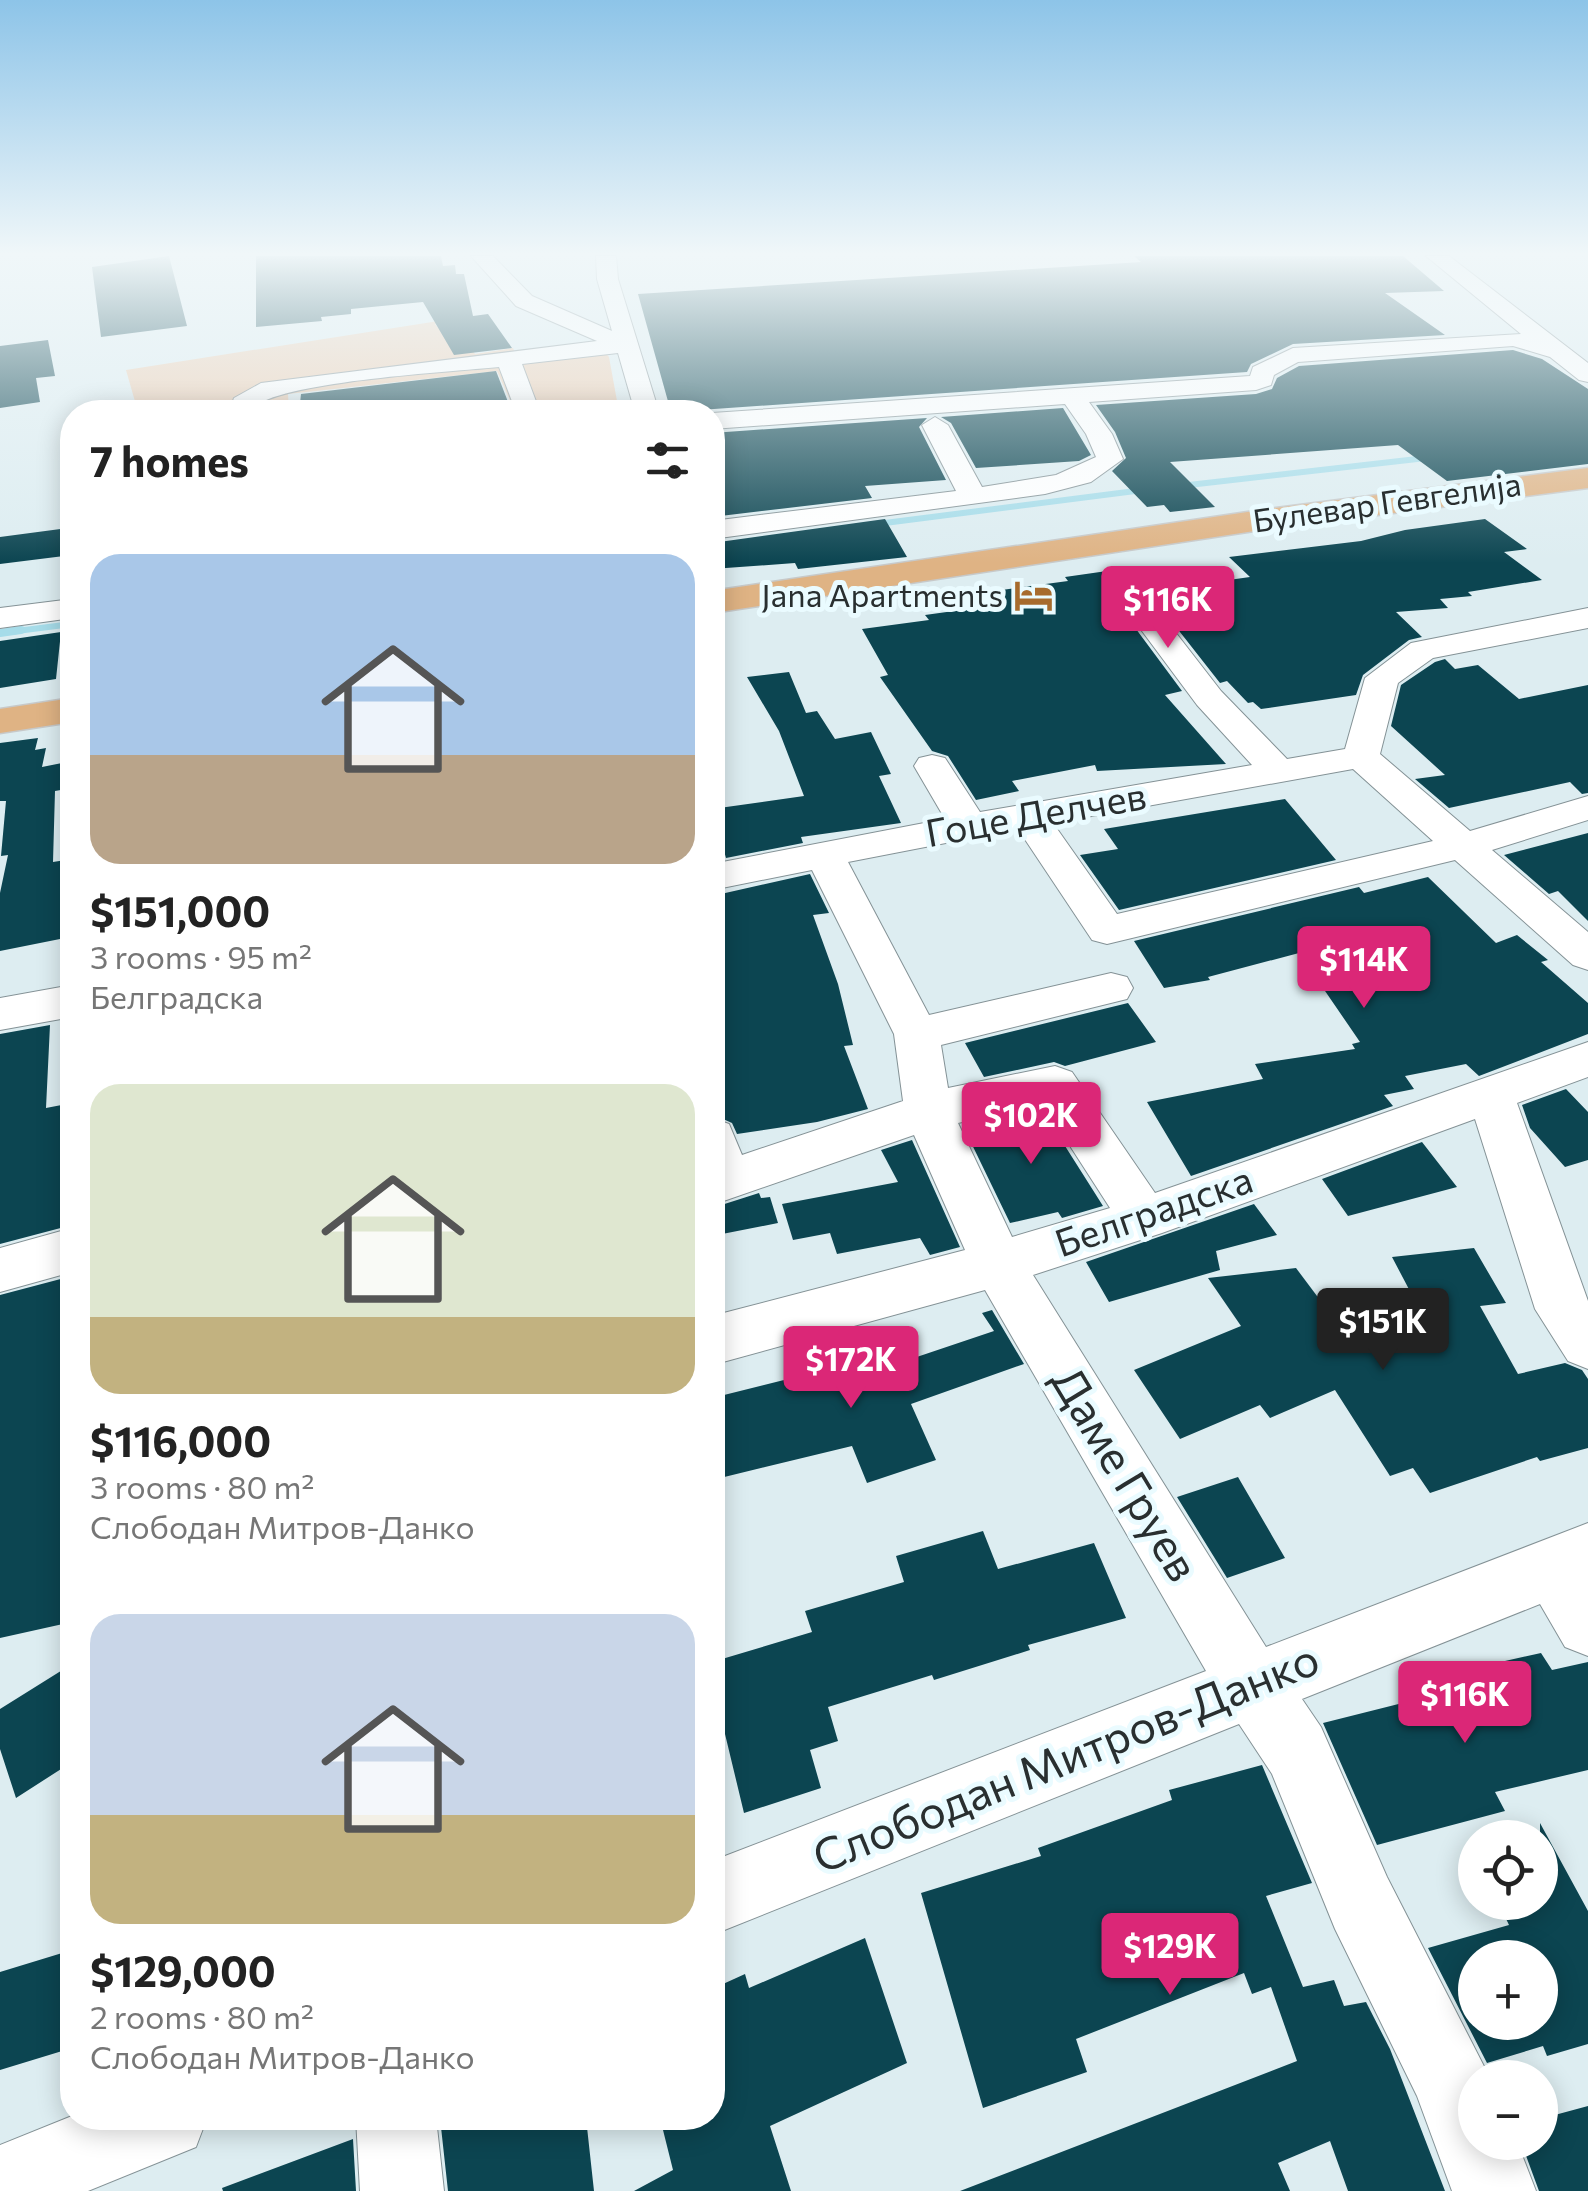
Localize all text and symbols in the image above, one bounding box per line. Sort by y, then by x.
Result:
icon: filters [640,433,695,488]
text: 7 homes [90,434,249,486]
street label: Булевар Гевгелија [1250,462,1523,540]
pin: $116K [1098,566,1238,651]
place label: Jana Apartments [761,574,1003,614]
hotel icon: Jana Apartments [1012,575,1054,617]
text: $116K [1123,578,1213,618]
icon: home [303,619,483,799]
street label: Гоце Делчев [922,770,1149,855]
text: $151,000 [90,884,270,936]
pin: $114K [1294,926,1434,1011]
text: 3 rooms · 95 m² [90,936,312,976]
text: $114K [1319,938,1409,978]
text: Белградска [90,976,263,1016]
pin: $102K [961,1082,1101,1167]
text: $102K [984,1094,1078,1134]
icon: home [303,1149,483,1329]
street label: Белградска [1048,1154,1258,1265]
pin: $151K [1313,1288,1453,1373]
text: $151K [1339,1300,1427,1340]
pin: $172K [781,1326,921,1411]
text: $172K [805,1338,897,1378]
street label: Даме Груев [1042,1356,1213,1590]
text: $116,000 [90,1414,271,1466]
text: 3 rooms · 80 m² [90,1466,314,1506]
text: Слободан Митров-Данко [90,1506,475,1546]
street label: Слободан Митров-Данко [804,1629,1326,1882]
pin: $116K [1395,1661,1535,1746]
text: $116K [1420,1673,1510,1713]
icon: home [303,1679,483,1859]
map controls [1458,1820,1558,2160]
button: locate [1458,1820,1558,1920]
pin: $129K [1100,1913,1240,1998]
text: $129K [1124,1925,1216,1965]
button: + [1458,1940,1558,2040]
text: $129,000 [90,1944,276,1996]
text: 2 rooms · 80 m² [90,1996,314,2036]
text: Слободан Митров-Данко [90,2036,475,2076]
button: − [1458,2060,1558,2160]

